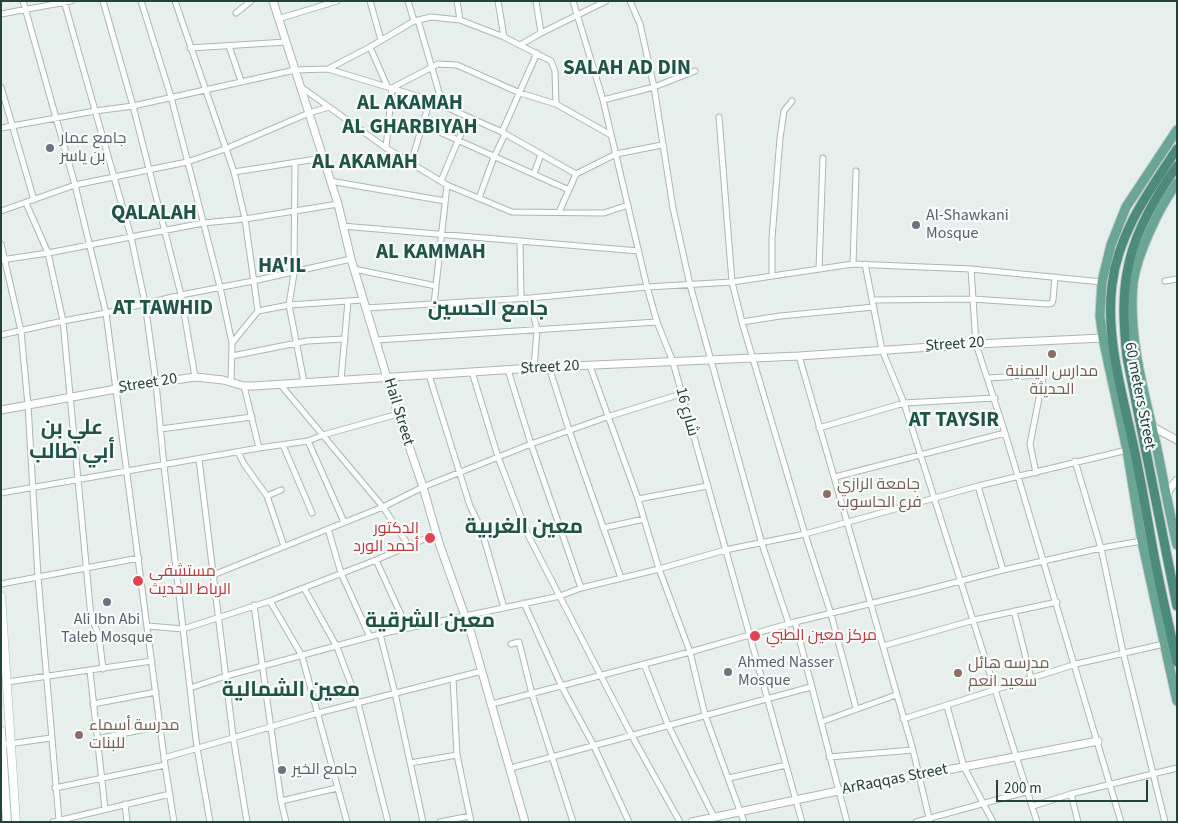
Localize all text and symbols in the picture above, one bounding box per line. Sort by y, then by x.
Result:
district label: SALAH AD DIN [555,56,699,82]
district label: AL AKAMAH AL GHARBIYAH [335,91,485,141]
place label: جامع عمار بن ياسر [60,129,126,167]
marker: جامع عمار بن ياسر [44,142,56,154]
district label: AL AKAMAH [306,150,424,176]
district label: QALALAH [107,201,201,227]
place label: Al-Shawkani Mosque [926,206,1009,244]
marker: Al-Shawkani Mosque [910,219,922,231]
district label: AL KAMMAH [370,240,492,266]
district label: HA'IL [255,254,309,280]
district label: AT TAWHID [107,296,219,322]
district label: جامع الحسين [428,297,548,323]
street label: ٍStreet 20 [925,333,985,357]
street label: 60 meters Street [1119,341,1159,451]
marker: مدارس اليمنية الحديثة [1046,348,1058,360]
street label: ٍStreet 20 [520,357,580,379]
place label: مدارس اليمنية الحديثة [1006,362,1098,400]
street label: ٍStreet 20 [117,370,179,398]
street label: Hail Street [379,376,417,448]
street label: شارع 16 [670,385,702,439]
district label: AT TAYSIR [903,408,1005,434]
district label: علي بن أبي طالب [29,416,115,466]
place label: جامعة الرازي فرع الحاسوب [837,475,922,513]
marker: جامعة الرازي فرع الحاسوب [821,488,833,500]
district label: معين الغربية [465,515,583,541]
place label: الدكتور أحمد الورد [353,519,419,557]
marker: الدكتور أحمد الورد [423,531,437,545]
place label: مستشفى الرباط الحديث [149,562,231,600]
marker: مستشفى الرباط الحديث [131,574,145,588]
marker: Ali Ibn Abi Taleb Mosque [101,596,113,608]
district label: معين الشرقية [365,609,495,635]
place label: Ali Ibn Abi Taleb Mosque [61,610,153,648]
place label: مركز معين الطبي [766,626,877,646]
marker: مركز معين الطبي [748,629,762,643]
place label: Ahmed Nasser Mosque [738,653,834,691]
place label: مدرسه هائل سعيد انعم [968,654,1050,692]
marker: Ahmed Nasser Mosque [722,666,734,678]
marker: مدرسه هائل سعيد انعم [952,667,964,679]
district label: معين الشمالية [222,678,360,704]
place label: مدرسة أسماء للبنات [89,716,179,754]
marker: مدرسة أسماء للبنات [73,729,85,741]
place label: جامع الخير [292,760,357,780]
street label: ArRaqqas Street [841,760,949,800]
marker: جامع الخير [276,764,288,776]
scale bar [998,770,1150,802]
text: 200 m [1004,778,1042,799]

